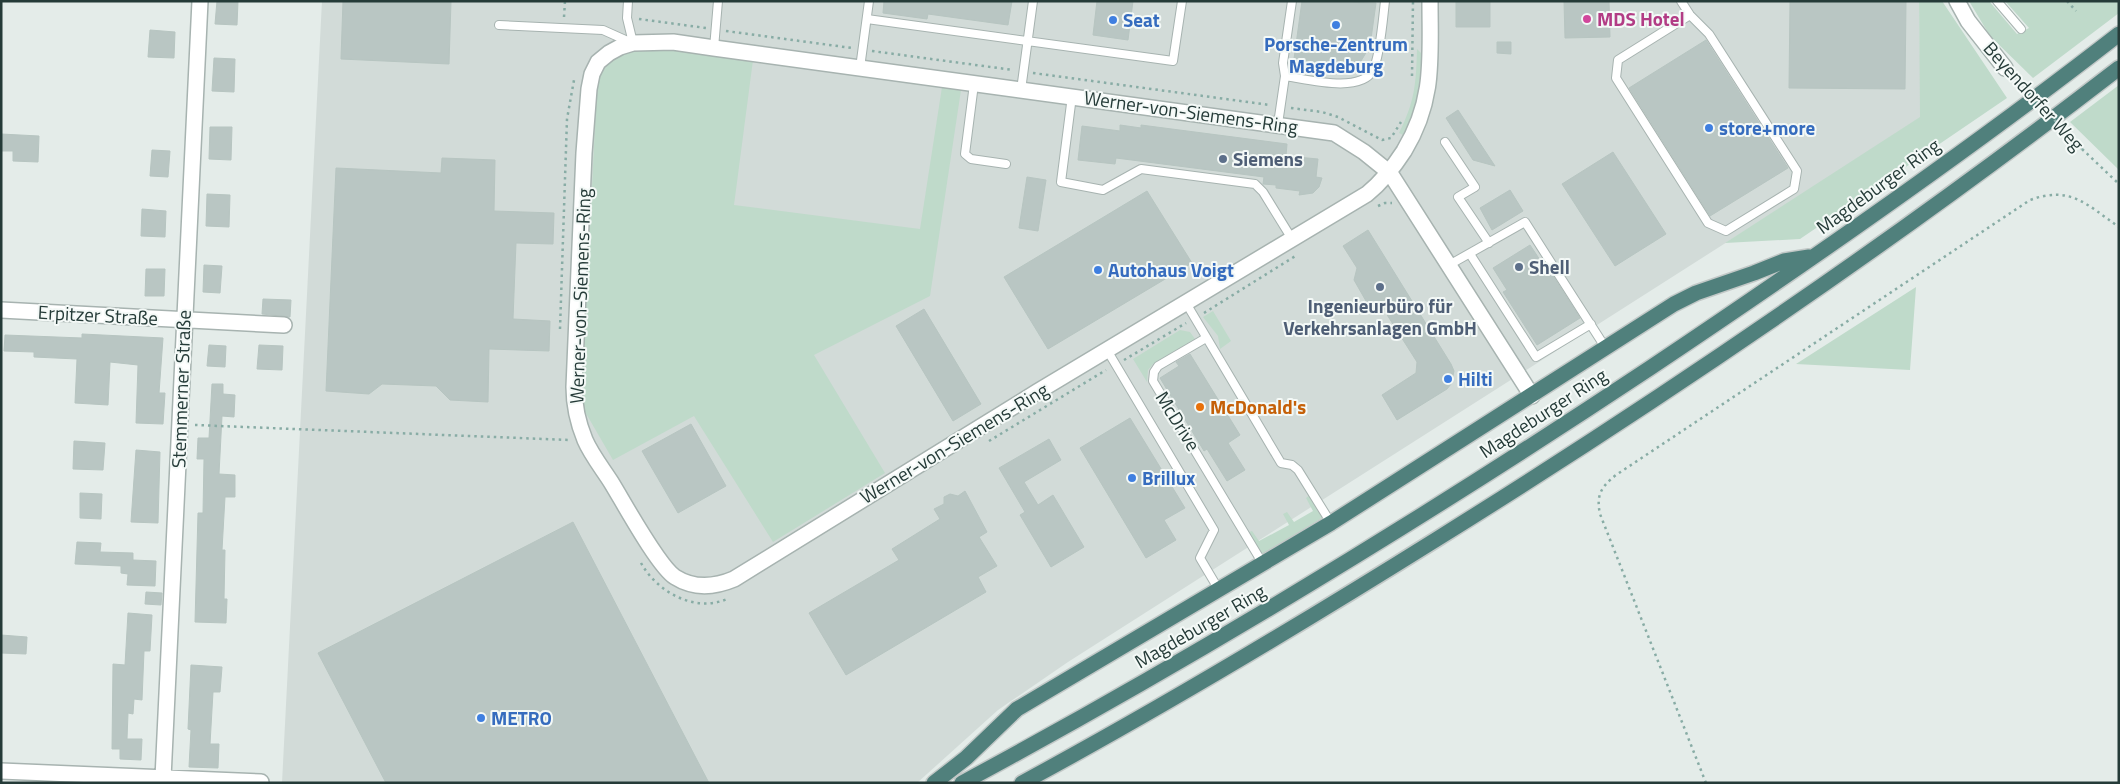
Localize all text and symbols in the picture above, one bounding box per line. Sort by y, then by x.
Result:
place label: MDS Hotel [1597,4,1685,33]
place label: Seat [1123,5,1160,34]
marker: MDS Hotel [1581,13,1593,25]
marker: Seat [1107,14,1119,26]
marker: Porsche-Zentrum Magdeburg [1330,19,1342,31]
place label: Porsche-Zentrum Magdeburg [1264,29,1408,80]
street label: Beyendorfer Weg [1977,34,2092,157]
street label: Werner-von-Siemens-Ring [1082,82,1300,141]
place label: store+more [1719,113,1816,142]
marker: store+more [1703,122,1715,134]
street label: Magdeburger Ring [1810,130,1946,241]
place label: Siemens [1233,144,1303,173]
marker: Siemens [1217,153,1229,165]
street label: Werner-von-Siemens-Ring [561,187,598,404]
place label: Shell [1529,252,1570,281]
place label: Autohaus Voigt [1108,255,1234,284]
marker: Shell [1513,261,1525,273]
marker: Autohaus Voigt [1092,264,1104,276]
marker: Ingenieurbüro für Verkehrsanlagen GmbH [1374,281,1386,293]
place label: Ingenieurbüro für Verkehrsanlagen GmbH [1283,291,1477,342]
street label: Erpitzer Straße [37,297,159,332]
street label: Stemmerner Straße [163,309,198,469]
street label: Magdeburger Ring [1473,360,1613,465]
place label: Hilti [1458,364,1493,393]
marker: Hilti [1442,373,1454,385]
street label: Werner-von-Siemens-Ring [854,374,1054,511]
street label: McDrive [1149,385,1208,456]
place label: McDonald's [1210,392,1306,421]
marker: McDonald's [1194,401,1206,413]
place label: Brillux [1142,463,1195,492]
marker: Brillux [1126,472,1138,484]
street label: Magdeburger Ring [1129,576,1271,675]
place label: METRO [491,703,552,732]
marker: METRO [475,712,487,724]

